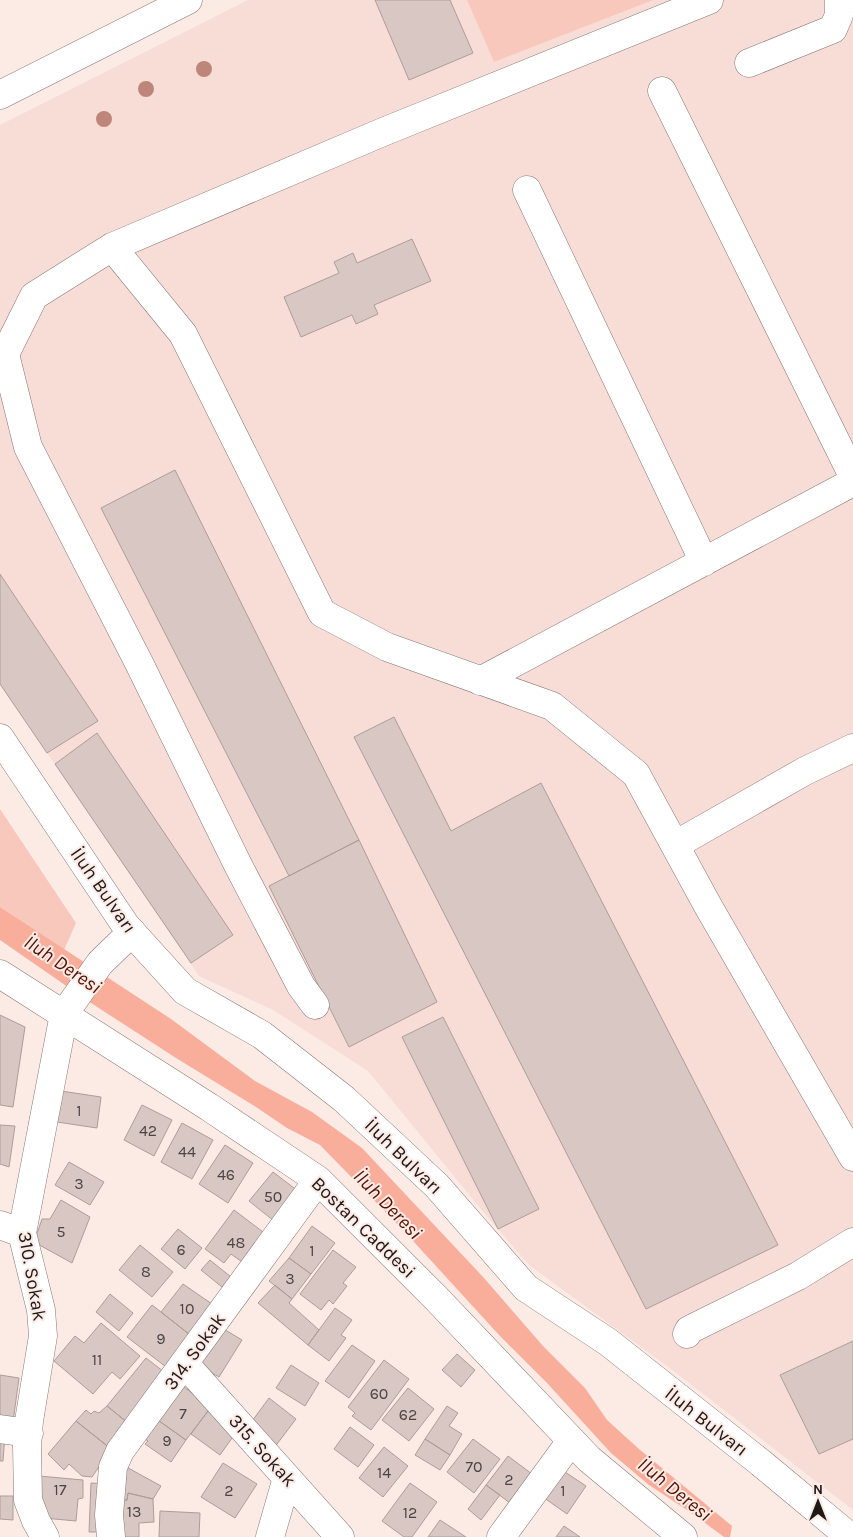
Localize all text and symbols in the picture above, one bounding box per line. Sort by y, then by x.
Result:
street label: İluh Bulvarı [66,844,141,938]
water label: İluh Deresi [20,930,106,999]
house number: 1 [76,1101,82,1120]
street label: İluh Bulvarı [360,1114,447,1199]
house number: 42 [139,1121,157,1140]
house number: 44 [178,1142,196,1161]
house number: 46 [217,1165,235,1184]
water label: İluh Deresi [349,1165,427,1244]
street label: Bostan Caddesi [307,1173,420,1283]
house number: 3 [74,1174,84,1193]
house number: 50 [264,1187,282,1206]
house number: 5 [56,1222,66,1241]
street label: 310. Sokak [13,1230,51,1323]
house number: 48 [227,1233,245,1252]
house number: 6 [176,1240,186,1259]
house number: 1 [309,1241,315,1260]
house number: 8 [141,1262,151,1281]
house number: 3 [285,1269,295,1288]
house number: 10 [180,1299,194,1318]
street label: 314. Sokak [160,1309,230,1394]
house number: 9 [156,1329,166,1348]
house number: 11 [92,1350,102,1369]
street label: İluh Bulvarı [660,1383,752,1461]
house number: 60 [370,1384,388,1403]
house number: 7 [179,1404,187,1423]
house number: 62 [399,1405,417,1424]
street label: 315. Sokak [224,1410,301,1492]
house number: 9 [162,1431,172,1450]
water label: İluh Deresi [633,1453,716,1526]
house number: 70 [465,1457,483,1476]
house number: 14 [377,1463,391,1482]
house number: 2 [504,1470,514,1489]
north arrow [793,1477,843,1527]
house number: 17 [54,1480,67,1499]
house number: 2 [224,1481,234,1500]
house number: 1 [560,1481,566,1500]
text: N [813,1481,823,1498]
house number: 13 [127,1502,141,1521]
house number: 12 [403,1503,417,1522]

